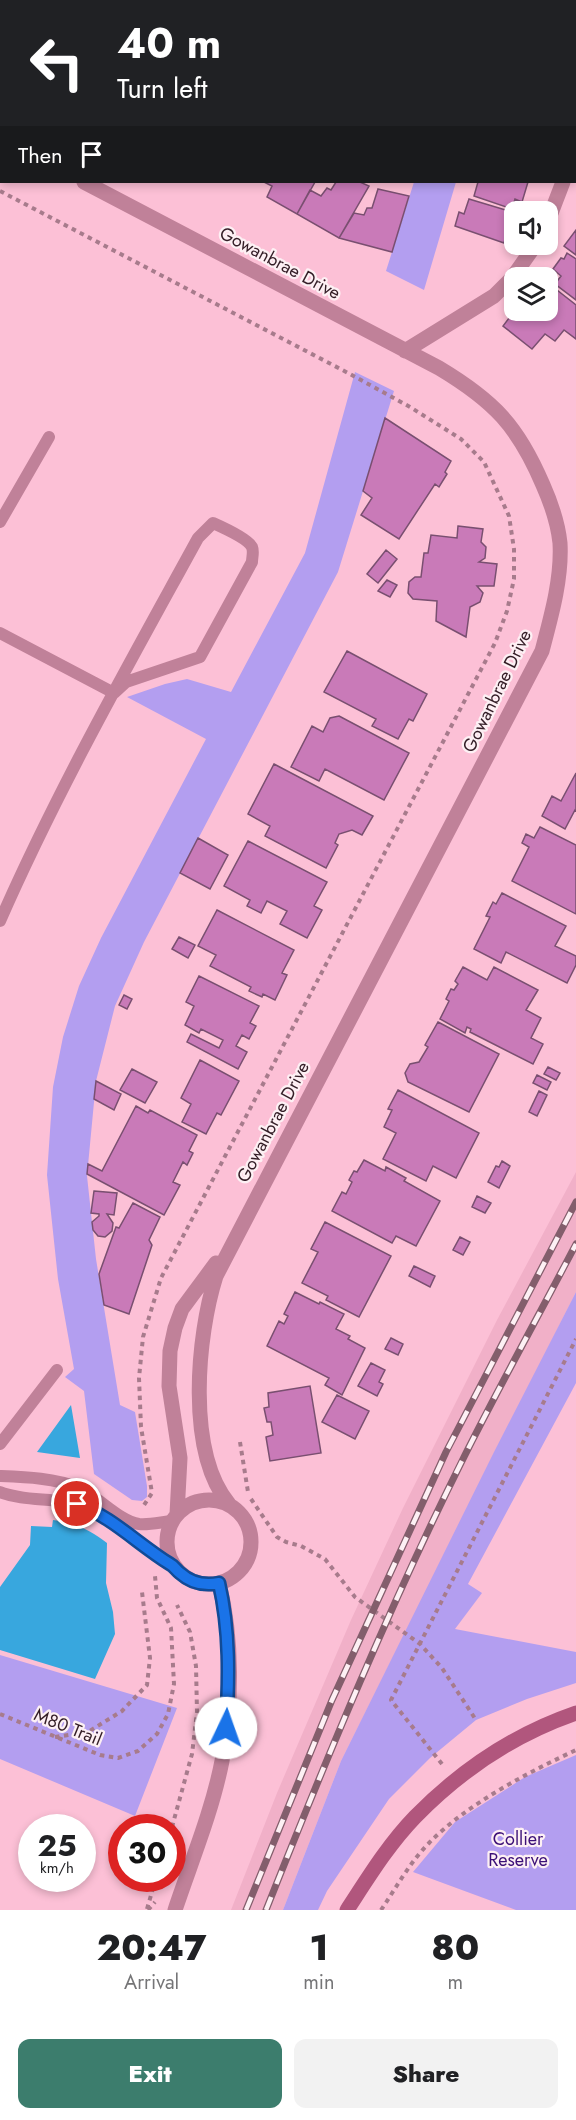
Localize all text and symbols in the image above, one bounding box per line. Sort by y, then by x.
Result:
text: 40 m [117,13,221,74]
icon: left [18,24,96,102]
text: Turn left [117,69,207,108]
icon: arrive [75,138,108,171]
text: Then [18,139,63,171]
map controls [504,201,558,321]
button: sound [504,201,558,255]
street label: Gowanbrae Drive [215,220,345,306]
button: layers [504,267,558,321]
street label: Gowanbrae Drive [456,625,538,757]
street label: Gowanbrae Drive [230,1057,316,1187]
pin [51,1478,102,1529]
icon: arrive [60,1487,93,1520]
position arrow [194,1696,258,1760]
street label: M80 Trail [30,1702,106,1752]
speed limit sign: 30 [108,1814,186,1892]
text: 25 [37,1824,77,1867]
park label: Collier Reserve [488,1826,548,1873]
text: km/h [40,1857,74,1879]
text: 20:47 [97,1921,207,1973]
text: 1 [309,1921,328,1973]
text: 80 [431,1921,479,1973]
text: Arrival [124,1968,179,1997]
text: min [303,1968,335,1997]
text: m [447,1968,463,1997]
button: Exit [18,2039,282,2108]
button: Share [294,2039,558,2108]

